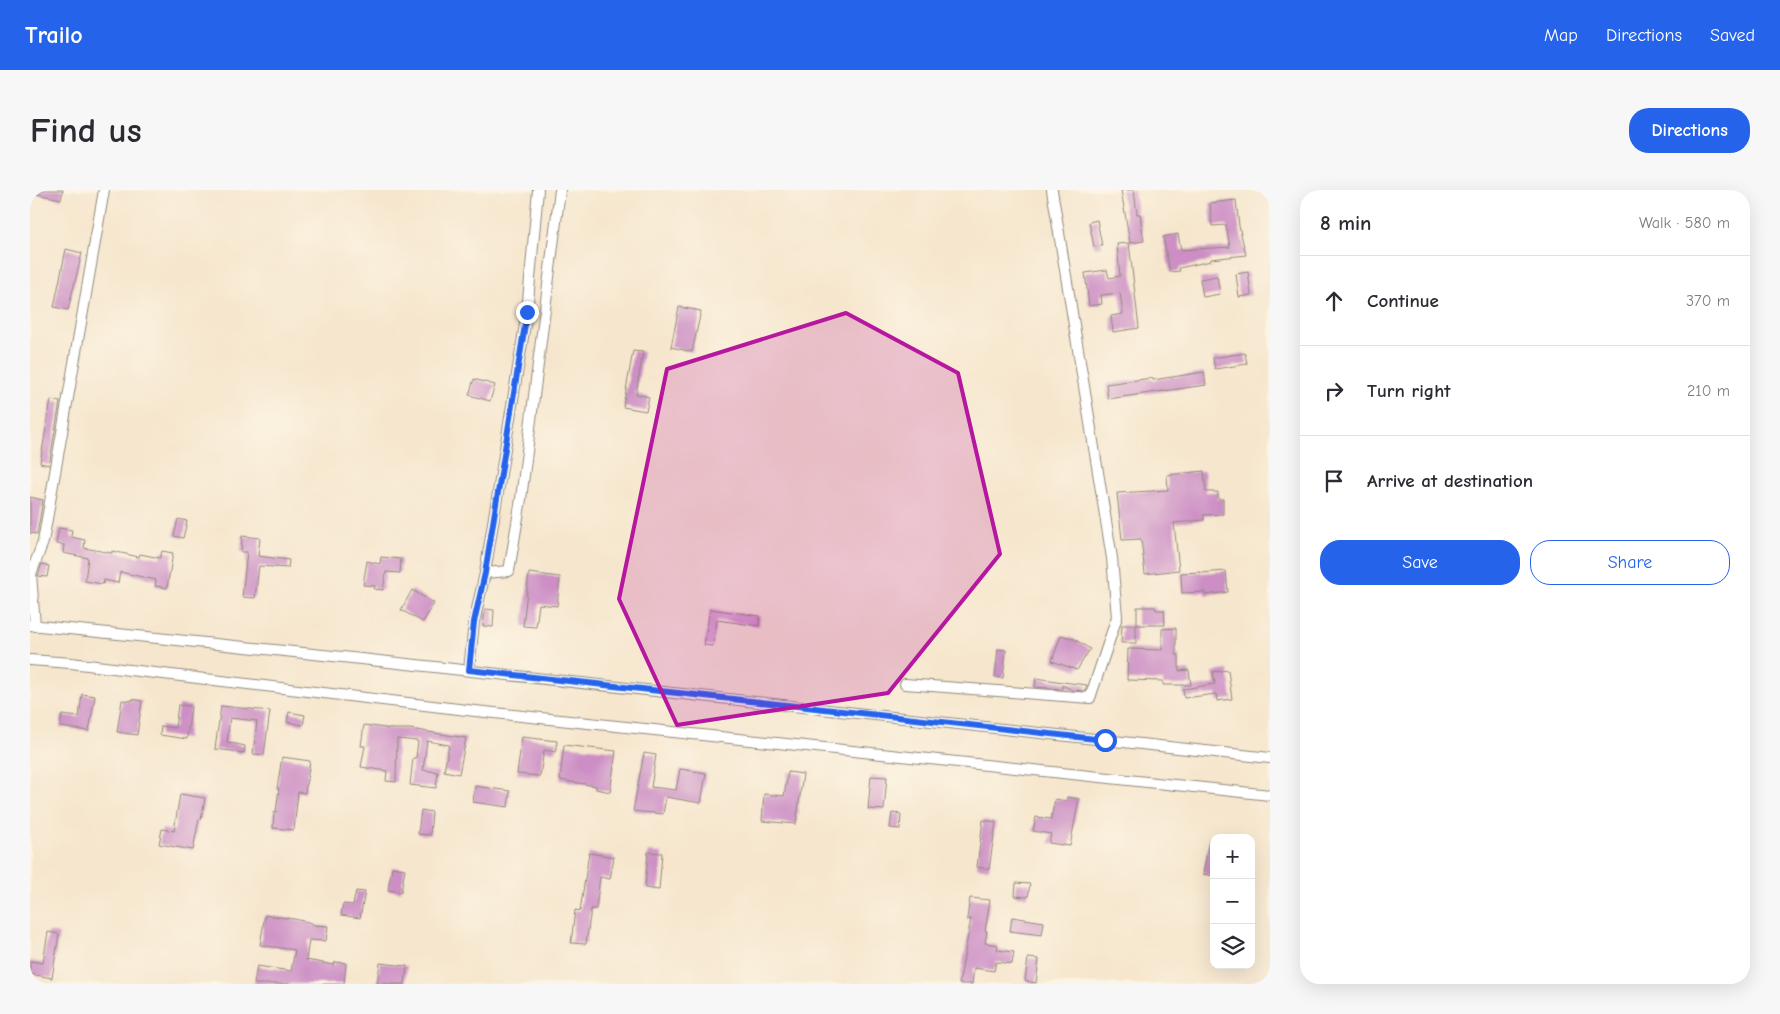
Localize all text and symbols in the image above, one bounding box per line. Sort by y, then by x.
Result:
text: Trailo [25,21,83,49]
text: Map [1544,25,1578,46]
text: Directions [1606,25,1682,46]
text: Saved [1710,25,1755,46]
button: Directions [1629,108,1750,153]
text: Find us [30,110,142,151]
text: 8 min [1320,211,1371,235]
text: Walk · 580 m [1639,214,1730,232]
icon: ahead [1320,287,1348,315]
text: Continue [1367,290,1439,312]
text: 370 m [1686,292,1730,310]
route end [516,301,539,324]
icon: right [1320,377,1348,405]
text: Turn right [1367,380,1451,402]
text: 210 m [1687,382,1730,400]
icon: arrive [1320,467,1348,495]
text: Arrive at destination [1367,470,1533,492]
button: Save [1320,540,1520,585]
button: Share [1530,540,1730,585]
route start [1094,729,1117,752]
map controls [1210,834,1255,969]
button: + [1210,834,1255,879]
button: − [1210,879,1255,924]
button: layers [1210,924,1255,969]

